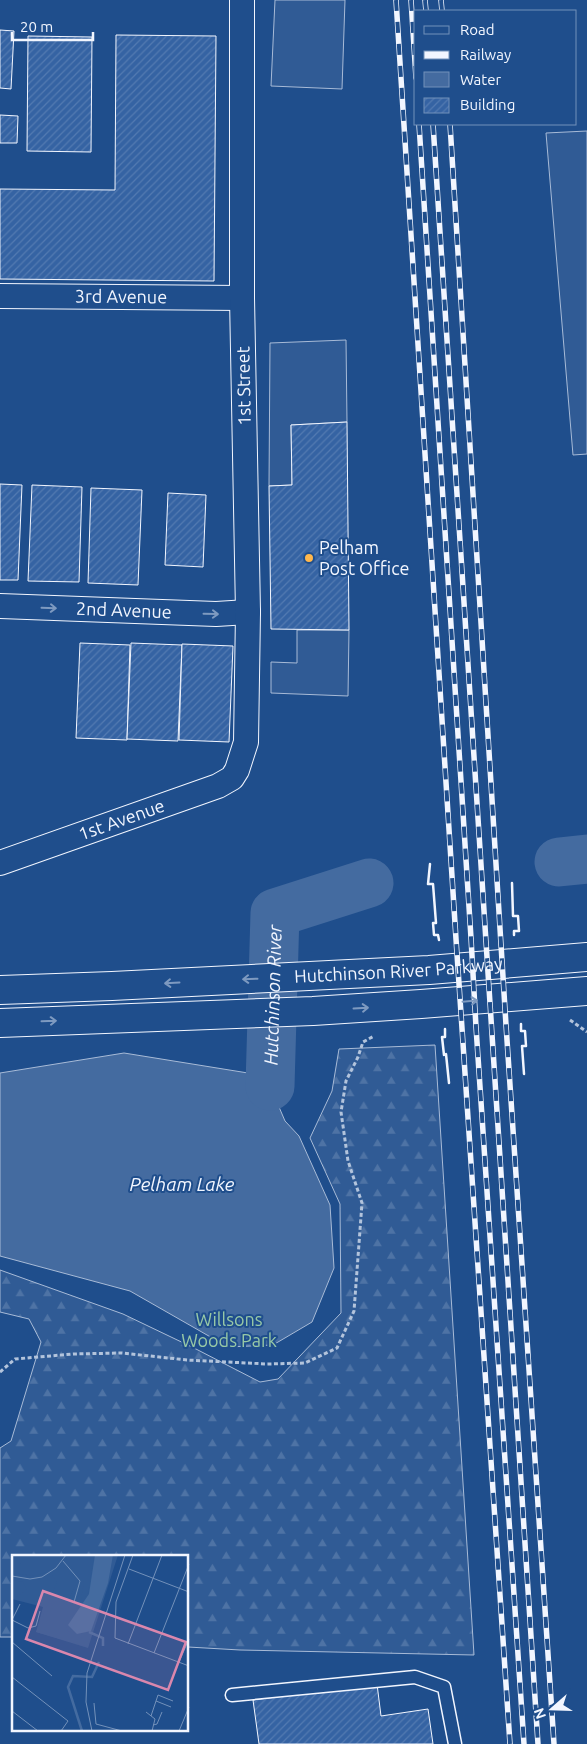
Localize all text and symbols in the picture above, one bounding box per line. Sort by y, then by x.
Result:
scale bar [12,10,94,42]
legend [414,10,577,125]
text: 20 m [20,18,53,35]
text: Road [460,21,495,38]
text: Railway [460,46,511,63]
text: Water [460,71,501,88]
text: Building [460,96,515,113]
street label: 3rd Avenue [75,286,167,306]
street label: 1st Street [232,346,254,426]
place label: Pelham Post Office [319,537,409,578]
marker: Pelham Post Office [303,552,315,564]
street label: 2nd Avenue [76,598,172,621]
one-way arrow [40,603,56,613]
one-way arrow [202,609,219,619]
street label: 1st Avenue [76,795,167,843]
water label: Hutchinson River [260,924,286,1066]
street label: Hutchinson River Parkway [294,953,504,986]
one-way arrow [242,974,258,984]
one-way arrow [164,978,180,987]
one-way arrow [461,996,477,1005]
one-way arrow [353,1003,369,1013]
one-way arrow [40,1017,56,1026]
water label: Pelham Lake [130,1173,235,1195]
park label: Willsons Woods Park [181,1309,277,1350]
inset map [12,1555,189,1732]
north arrow [527,1684,577,1734]
text: N [530,1706,549,1721]

